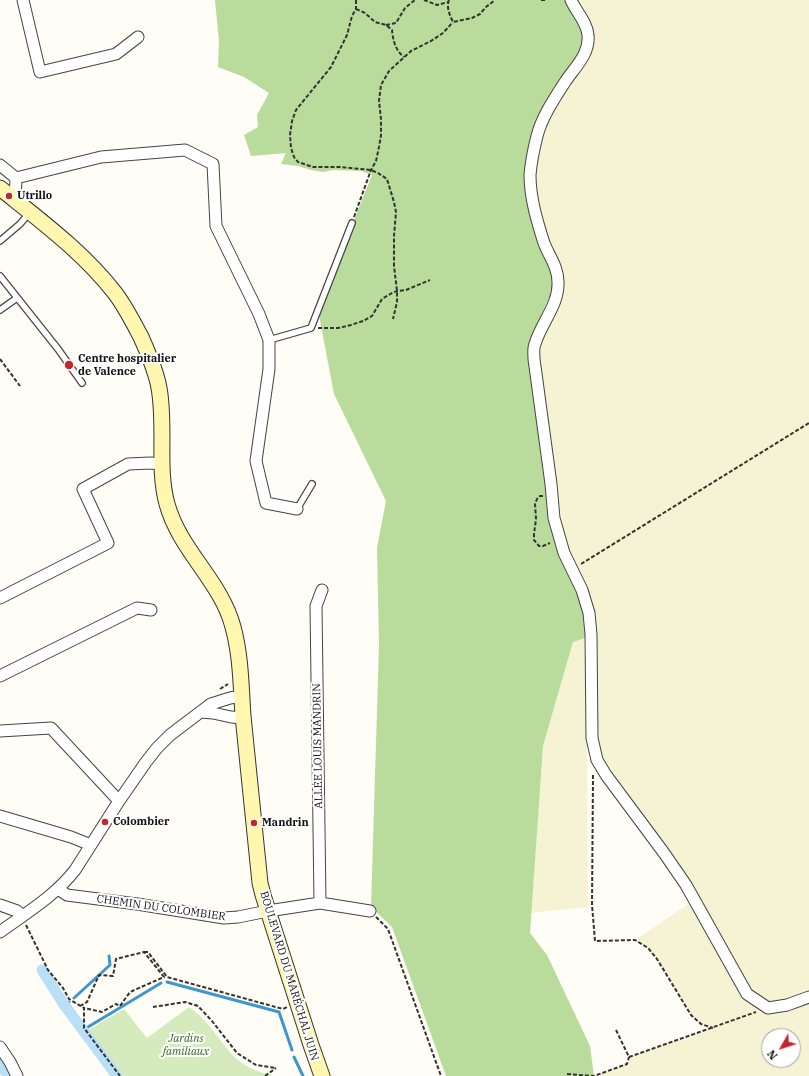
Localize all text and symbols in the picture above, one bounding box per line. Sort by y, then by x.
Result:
place label: Utrillo [17,189,52,203]
marker: Utrillo [4,191,14,201]
place label: Centre hospitalier de Valence [78,352,176,378]
marker: Centre hospitalier de Valence [63,359,75,371]
street label: ALLÉE LOUIS MANDRIN [310,683,326,809]
place label: Colombier [113,815,169,829]
place label: Mandrin [262,816,309,830]
marker: Colombier [100,817,110,827]
marker: Mandrin [249,818,259,828]
street label: BOULEVARD DU MARÉCHAL JUIN [257,890,321,1062]
street label: CHEMIN DU COLOMBIER [96,892,226,924]
north arrow [761,1028,801,1068]
park label: Jardins familiaux [163,1032,209,1058]
text: N [764,1047,781,1063]

